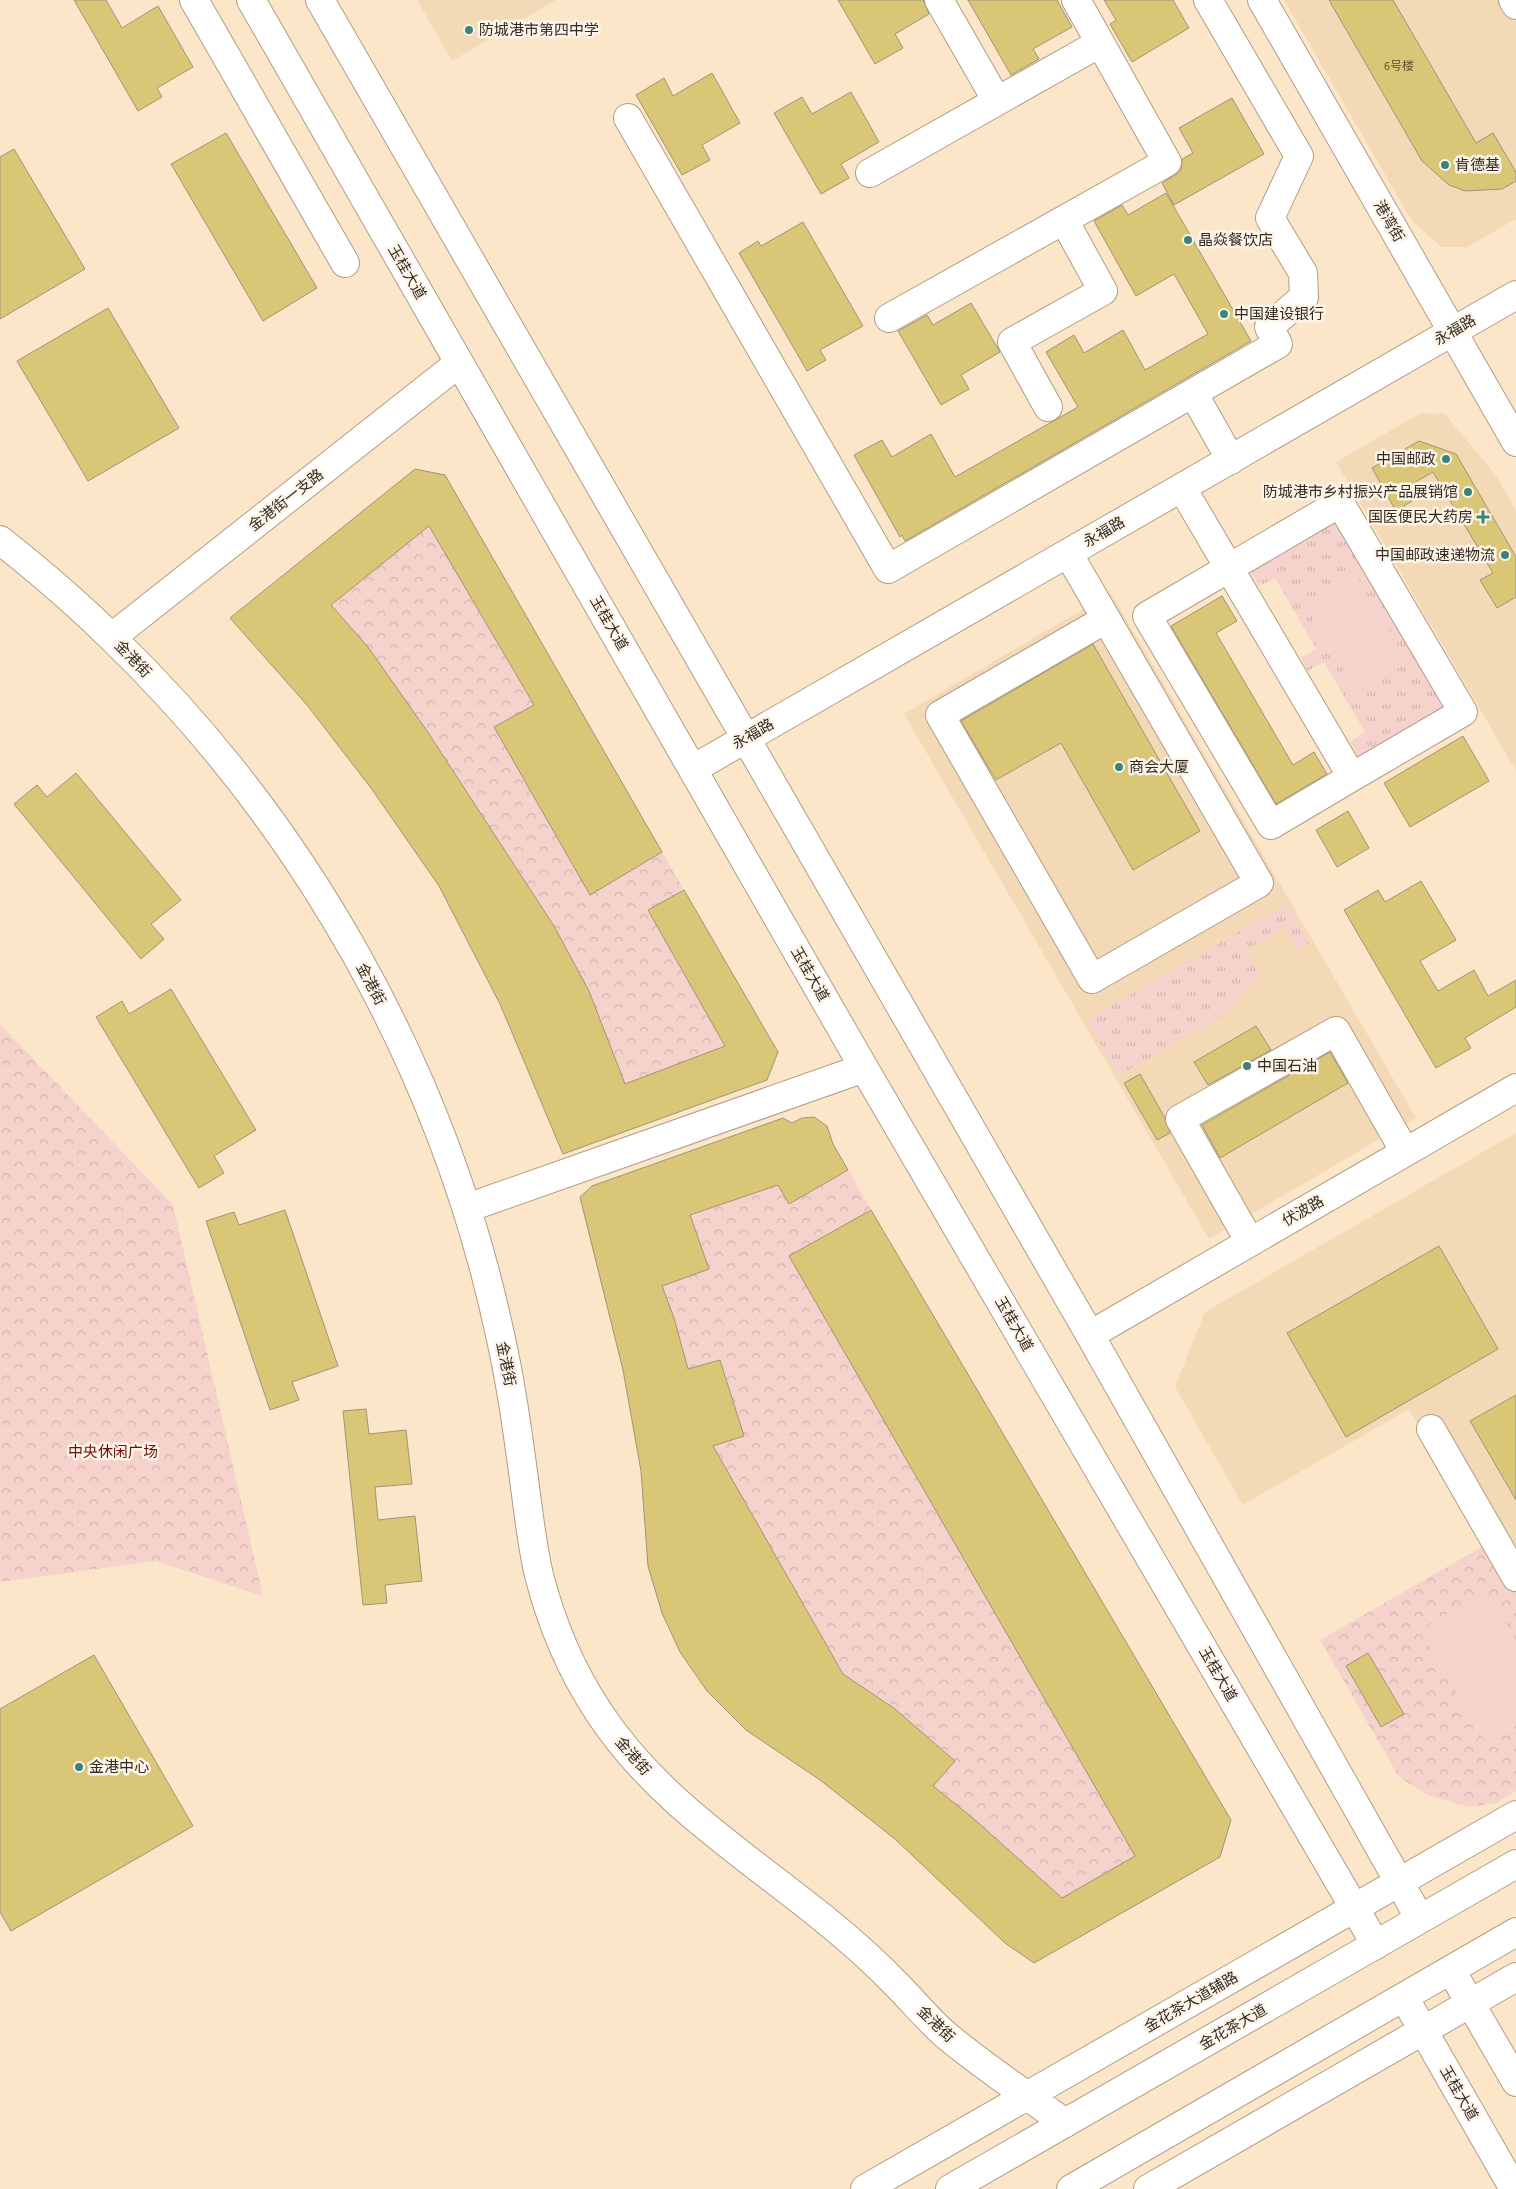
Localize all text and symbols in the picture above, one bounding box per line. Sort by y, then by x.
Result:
place label: 防城港市第四中学 [479,20,599,41]
marker: 防城港市第四中学 [463,24,475,36]
house number: 6号楼 [1384,58,1414,75]
place label: 肯德基 [1455,155,1500,176]
marker: 肯德基 [1439,159,1451,171]
street label: 港湾街 [1368,197,1409,246]
place label: 晶焱餐饮店 [1198,230,1273,251]
marker: 晶焱餐饮店 [1182,234,1194,246]
street label: 玉桂大道 [382,241,431,303]
place label: 中国建设银行 [1234,304,1324,325]
marker: 中国建设银行 [1218,308,1230,320]
street label: 永福路 [1431,310,1480,351]
place label: 中国邮政 [1376,449,1436,470]
marker: 中国邮政 [1440,453,1452,465]
street label: 金港街一支路 [244,464,328,536]
place label: 防城港市乡村振兴产品展销馆 [1263,482,1458,503]
marker: 防城港市乡村振兴产品展销馆 [1462,486,1474,498]
place label: 国医便民大药房 [1368,507,1473,528]
marker: 国医便民大药房 [1477,511,1489,523]
street label: 永福路 [1080,512,1129,553]
place label: 中国邮政速递物流 [1375,545,1495,566]
marker: 中国邮政速递物流 [1499,549,1511,561]
street label: 玉桂大道 [584,592,633,654]
street label: 金港街 [109,636,156,683]
street label: 永福路 [729,714,778,755]
place label: 商会大厦 [1129,757,1189,778]
marker: 商会大厦 [1113,761,1125,773]
street label: 玉桂大道 [785,943,834,1005]
street label: 金港街 [351,959,390,1009]
place label: 中国石油 [1257,1056,1317,1077]
marker: 中国石油 [1241,1060,1253,1072]
street label: 伏波路 [1279,1191,1328,1232]
street label: 玉桂大道 [989,1293,1038,1355]
street label: 金港街 [491,1340,520,1388]
park label: 中央休闲广场 [68,1442,158,1463]
street label: 玉桂大道 [1193,1643,1242,1705]
street label: 金港街 [610,1732,655,1780]
place label: 金港中心 [89,1757,149,1778]
marker: 金港中心 [73,1761,85,1773]
street label: 金花茶大道辅路 [1141,1968,1241,2036]
street label: 金花茶大道 [1196,2000,1270,2054]
street label: 金港街 [912,2001,959,2048]
street label: 玉桂大道 [1434,2062,1483,2124]

